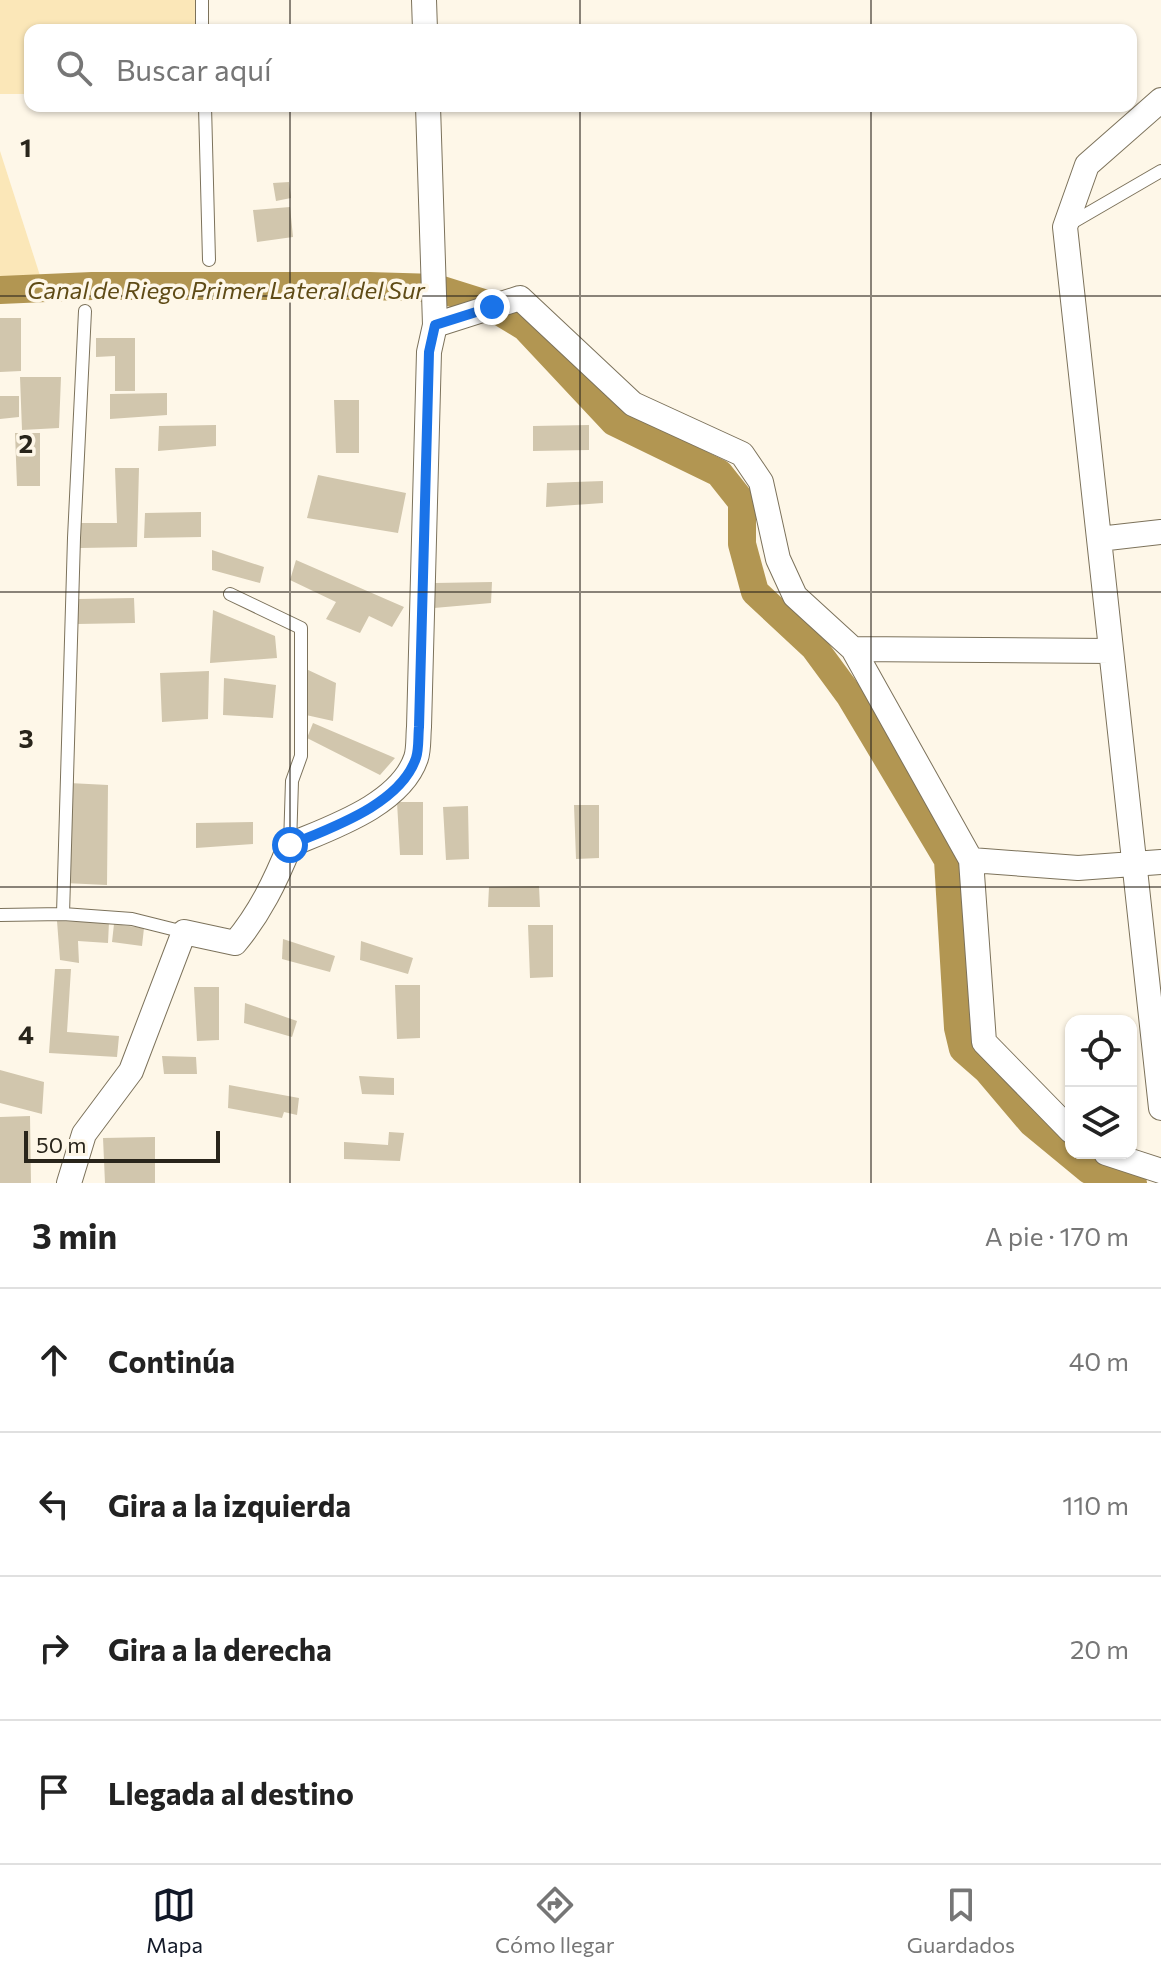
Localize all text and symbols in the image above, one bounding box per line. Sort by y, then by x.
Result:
search box [24,24,1137,112]
icon: search [52,46,96,90]
text: Buscar aquí [116,50,272,87]
text: 1 [20,131,32,162]
water label: Canal de Riego Primer Lateral del Sur [27,275,426,304]
route end [474,289,510,325]
text: 2 [19,427,33,458]
text: 3 [18,722,34,753]
route start [272,827,308,863]
map controls [1065,1015,1137,1159]
button: locate [1065,1015,1137,1087]
text: 4 [18,1018,34,1049]
button: layers [1065,1087,1137,1159]
scale bar [24,1127,220,1163]
text: 50 m [36,1131,86,1158]
text: 3 min [32,1214,117,1256]
text: A pie · 170 m [985,1220,1129,1251]
icon: ahead [32,1338,76,1382]
text: Continúa [108,1342,235,1379]
text: 40 m [1069,1345,1129,1376]
icon: left [32,1482,76,1526]
text: Gira a la izquierda [108,1486,351,1523]
text: 110 m [1062,1489,1129,1520]
icon: right [32,1626,76,1670]
text: Gira a la derecha [108,1630,332,1667]
text: 20 m [1070,1633,1129,1664]
icon: arrive [32,1770,76,1814]
text: Llegada al destino [108,1774,354,1811]
tab: Mapa [146,1883,203,1958]
tab: Cómo llegar [495,1883,615,1958]
tab: Guardados [907,1883,1015,1958]

